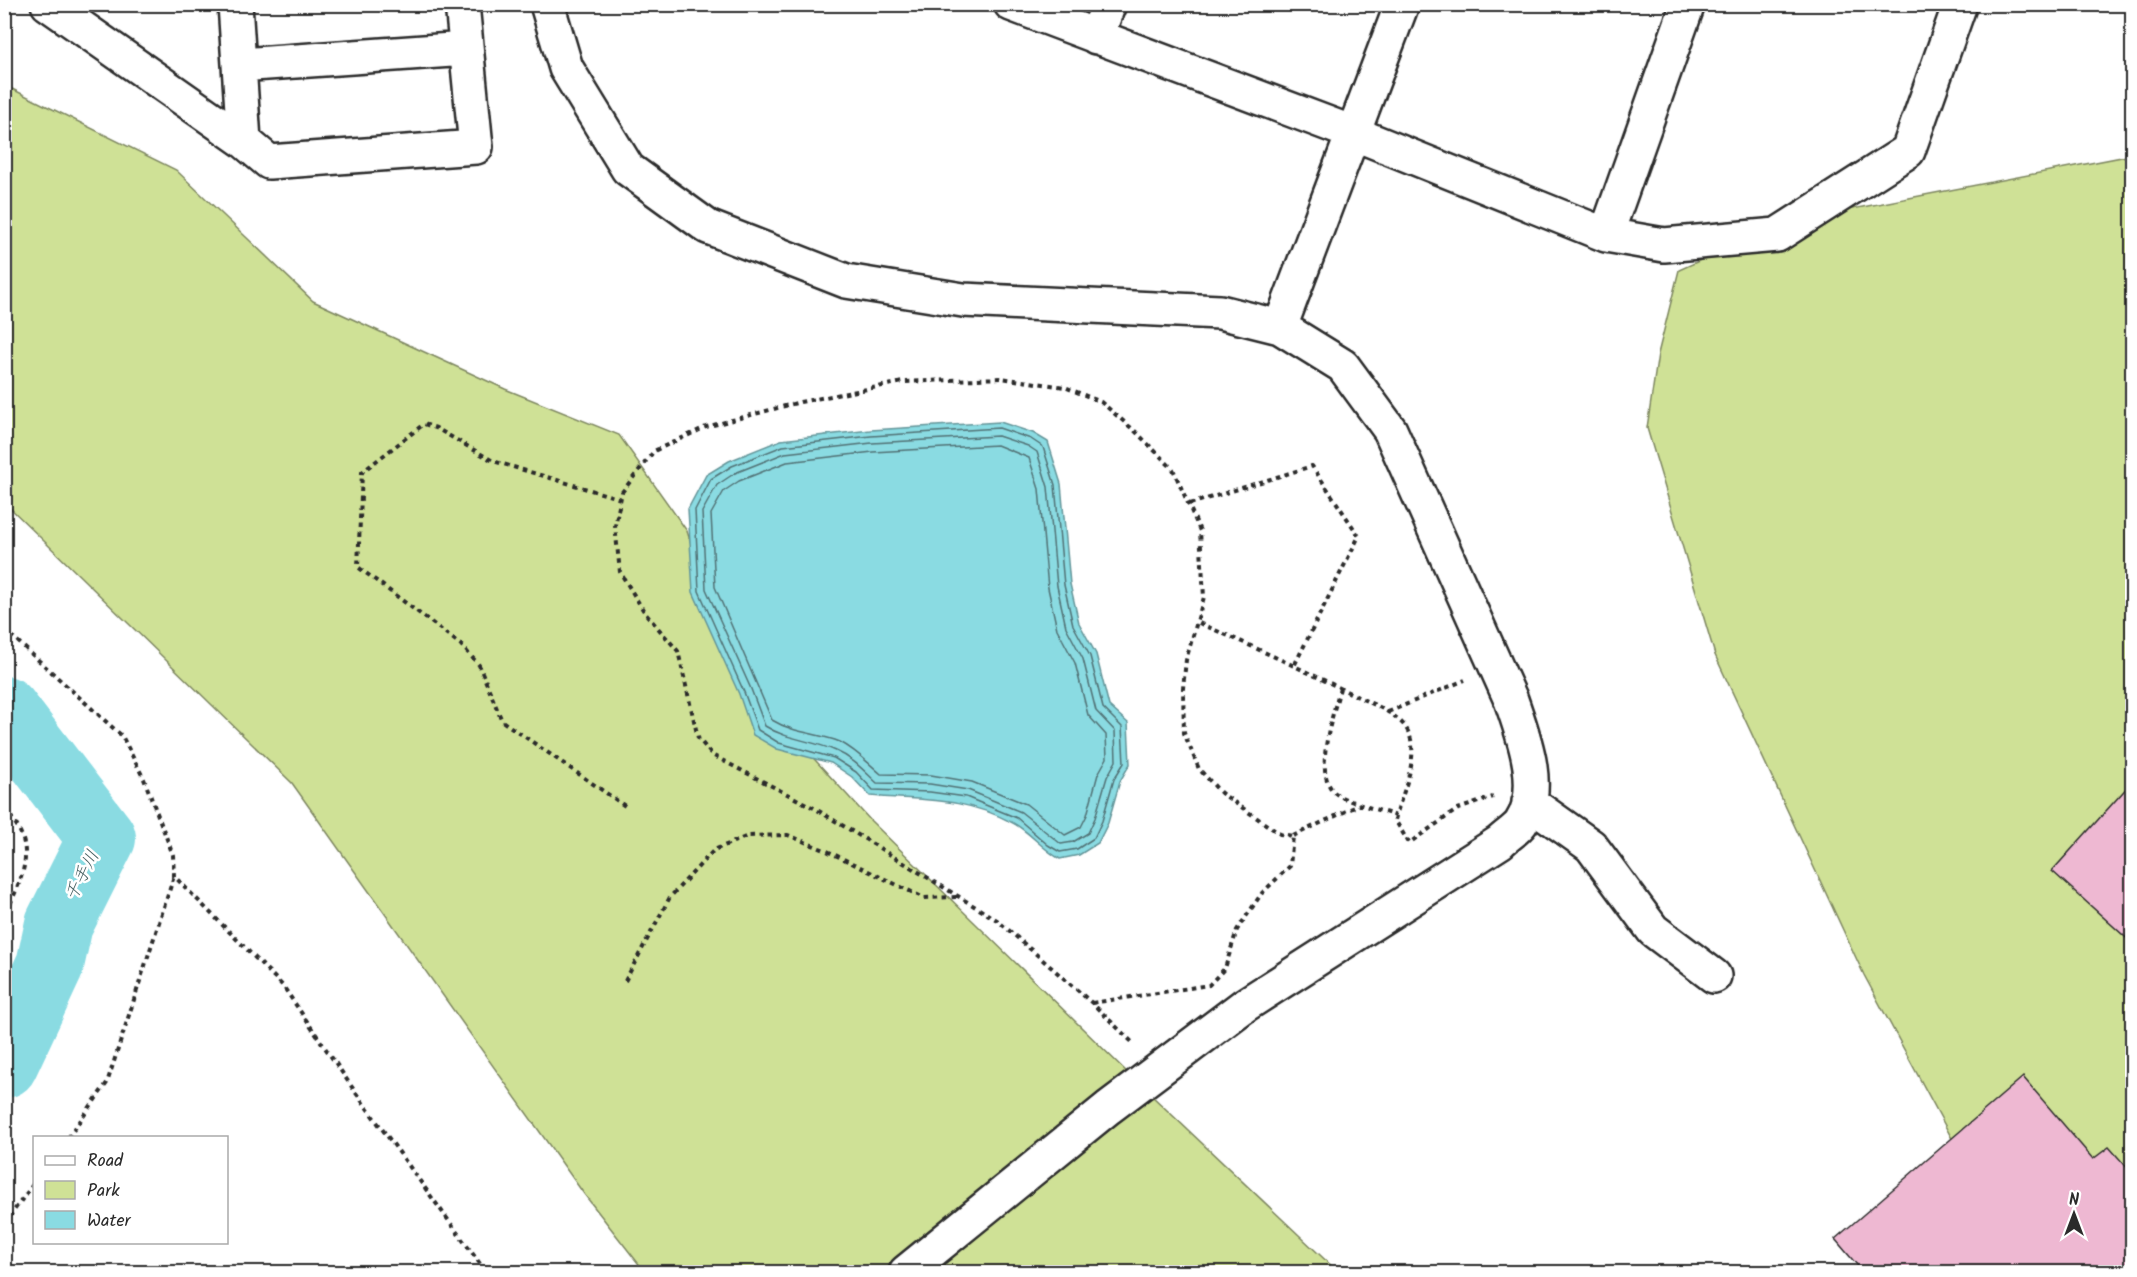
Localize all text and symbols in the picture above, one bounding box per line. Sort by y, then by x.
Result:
water label: 千手川 [58,845,108,907]
legend [33,1136,228,1244]
text: Road [87,1147,124,1176]
text: Park [87,1177,120,1206]
north arrow [2044,1184,2104,1244]
text: N [2069,1188,2079,1213]
text: Water [87,1207,132,1236]

